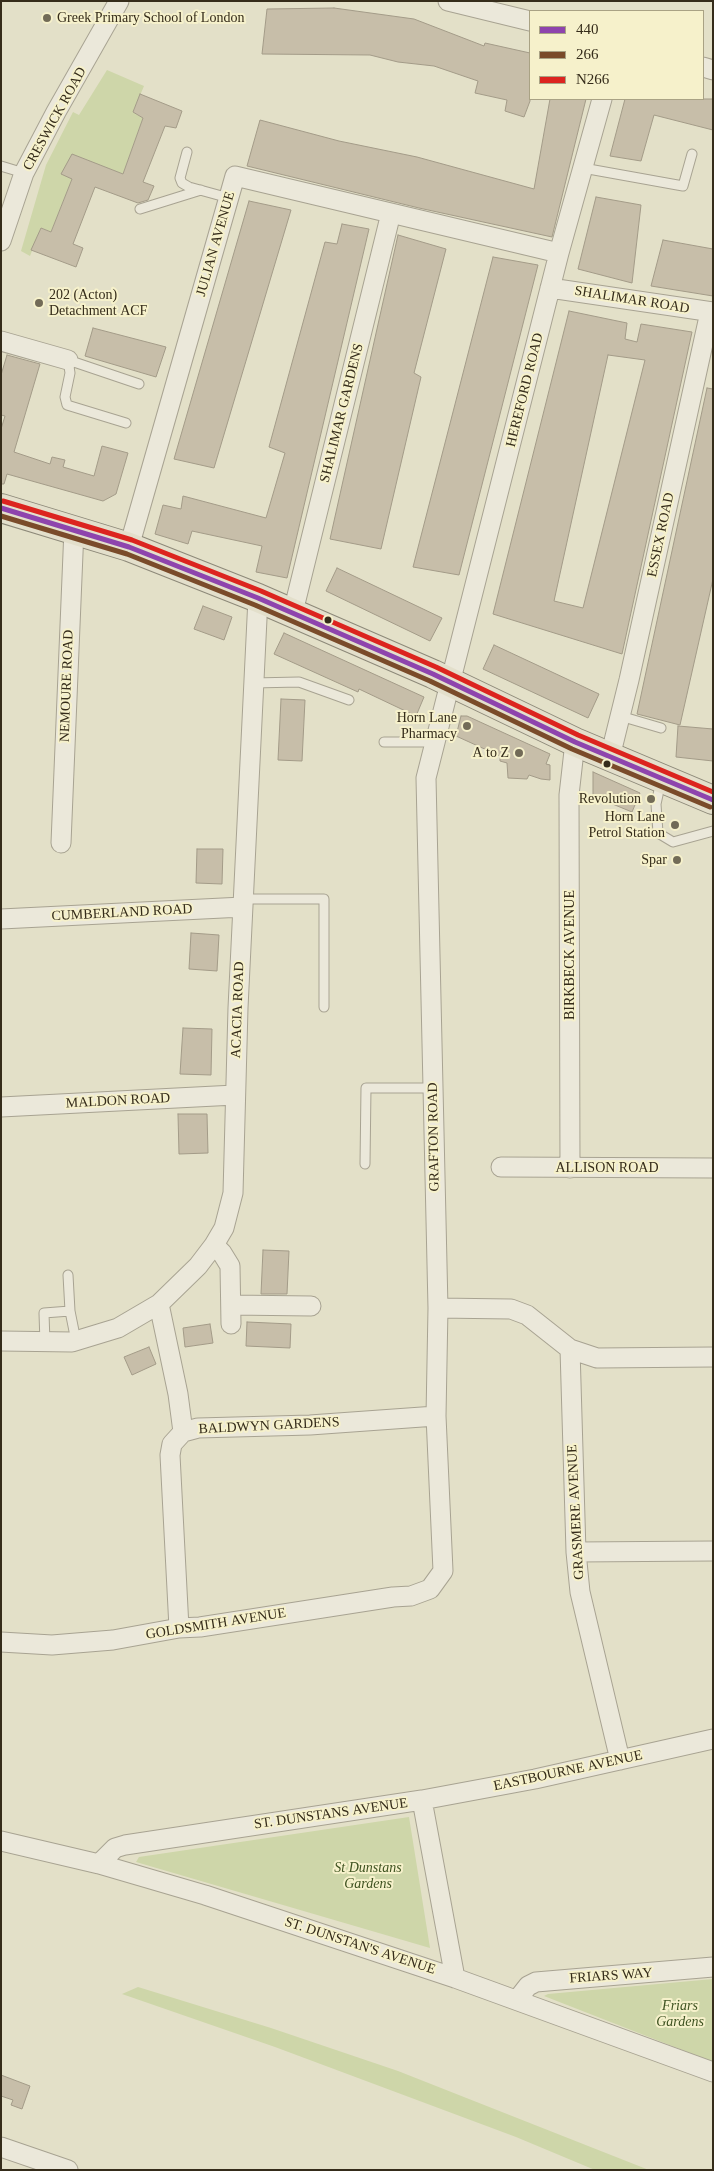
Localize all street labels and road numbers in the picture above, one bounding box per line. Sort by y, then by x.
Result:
street label: CRESWICK ROAD [20,64,90,174]
street label: JULIAN AVENUE [193,190,239,298]
street label: SHALIMAR ROAD [573,283,691,317]
street label: HEREFORD ROAD [503,331,547,449]
street label: SHALIMAR GARDENS [317,342,367,484]
street label: ESSEX ROAD [644,491,678,579]
street label: NEMOURE ROAD [57,630,77,742]
street label: BIRKBECK AVENUE [562,890,578,1020]
street label: CUMBERLAND ROAD [51,901,193,925]
street label: ACACIA ROAD [228,961,248,1059]
street label: GRAFTON ROAD [425,1082,443,1192]
street label: MALDON ROAD [65,1090,171,1112]
street label: ALLISON ROAD [555,1160,659,1176]
street label: BALDWYN GARDENS [198,1414,340,1438]
street label: GRASMERE AVENUE [564,1444,588,1580]
street label: GOLDSMITH AVENUE [145,1605,287,1643]
street label: EASTBOURNE AVENUE [492,1747,644,1795]
street label: ST. DUNSTANS AVENUE [253,1795,409,1833]
street label: ST. DUNSTAN'S AVENUE [282,1914,438,1978]
street label: FRIARS WAY [569,1965,653,1987]

